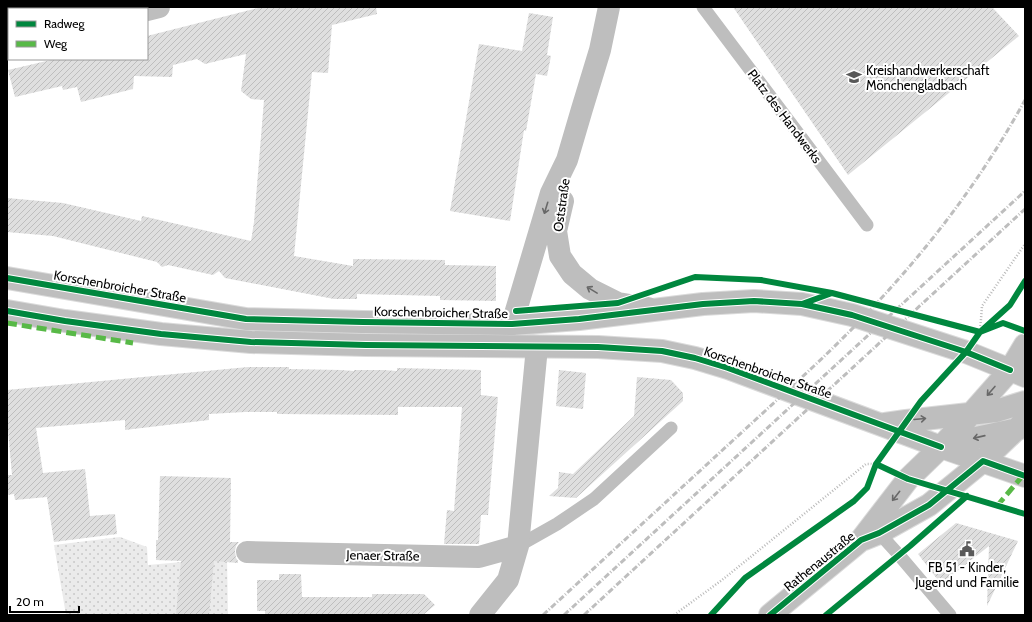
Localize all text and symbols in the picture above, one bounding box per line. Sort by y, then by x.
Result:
legend [8,8,148,60]
text: Radweg [44,16,85,31]
text: Weg [44,36,68,51]
place label: Kreishandwerkerschaft Mönchengladbach [866,62,990,93]
street label: Platz des Handwerks [745,66,826,167]
school or university icon: Kreishandwerkerschaft Mönchengladbach [845,68,863,86]
street label: Oststraße [549,177,573,233]
one-way arrow [542,202,549,215]
street label: Korschenbroicher Straße [52,266,188,306]
one-way arrow [586,285,598,293]
street label: Korschenbroicher Straße [374,303,509,321]
street label: Korschenbroicher Straße [702,343,834,402]
one-way arrow [987,386,996,396]
one-way arrow [913,416,926,423]
one-way arrow [973,434,986,441]
one-way arrow [891,490,900,501]
street label: Rathenaustraße [780,527,858,594]
public building icon: FB 51 - Kinder, Jugend und Familie [958,540,976,558]
street label: Jenaer Straße [345,546,420,564]
place label: FB 51 - Kinder, Jugend und Familie [914,559,1019,590]
scale bar [10,588,79,614]
text: 20 m [16,594,44,609]

